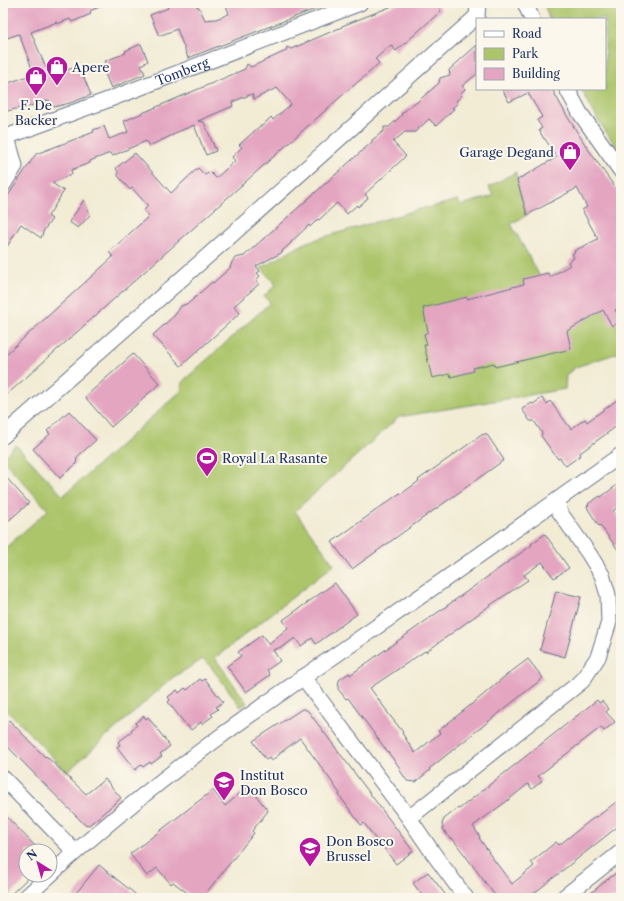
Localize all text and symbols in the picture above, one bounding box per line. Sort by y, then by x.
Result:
legend [476,18,606,90]
text: Road [512,26,542,41]
text: Park [512,46,539,61]
shop icon: Apere [44,54,70,87]
street label: Tomberg [153,54,211,89]
place label: Apere [71,59,110,75]
shop icon: F. De Backer [23,64,49,97]
text: Building [512,66,560,81]
place label: F. De Backer [15,97,58,128]
shop icon: Garage Degand [557,139,583,172]
place label: Garage Degand [459,144,554,160]
sports icon: Royal La Rasante [194,445,220,478]
place label: Royal La Rasante [222,450,328,466]
place label: Institut Don Bosco [240,767,308,798]
school or university icon: Institut Don Bosco [211,769,237,802]
place label: Don Bosco Brussel [326,833,394,864]
school or university icon: Don Bosco Brussel [297,835,323,868]
north arrow [18,843,58,883]
text: N [24,846,40,863]

